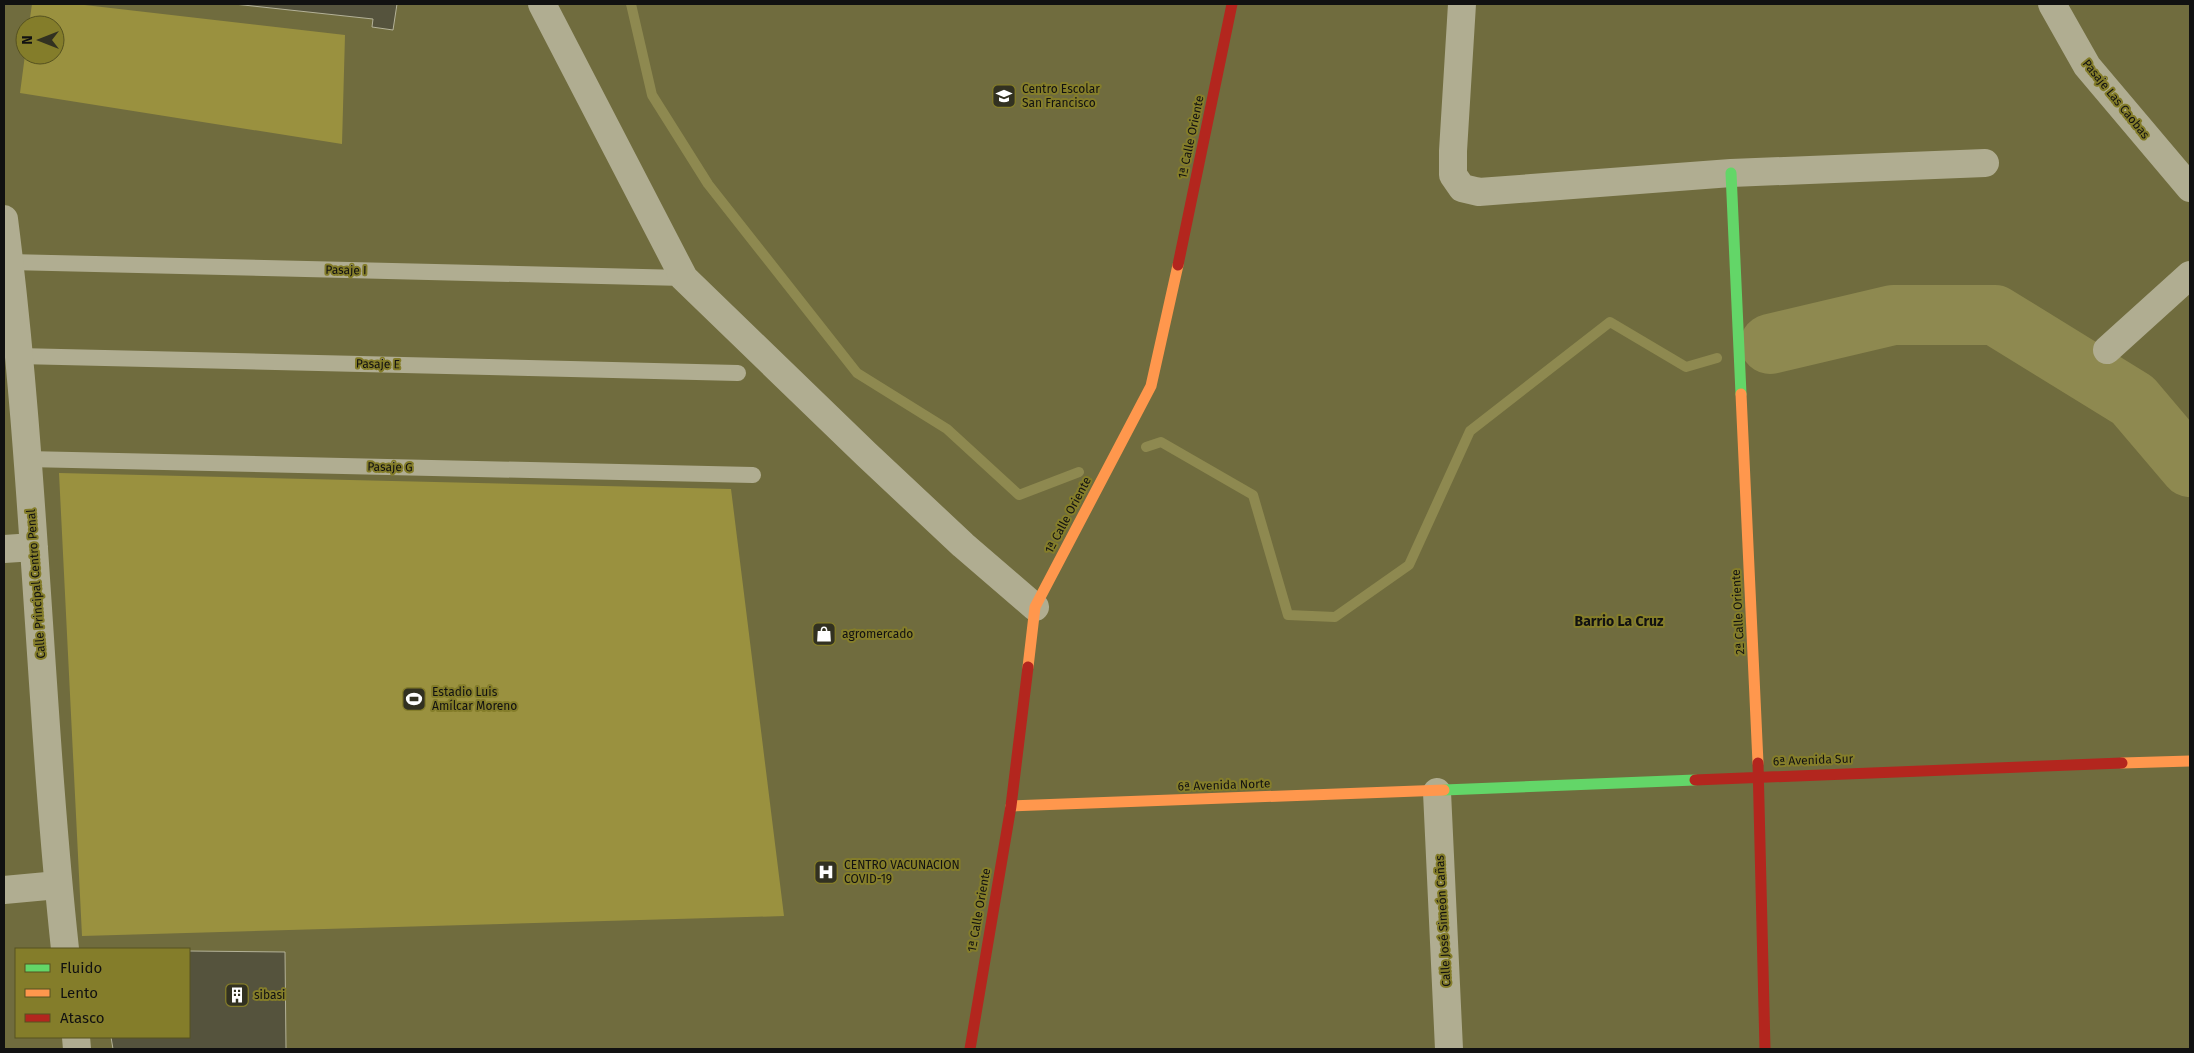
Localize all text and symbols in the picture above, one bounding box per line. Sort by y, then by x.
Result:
north arrow [15,15,65,65]
text: N [19,35,36,45]
street label: Pasaje Las Caobas [2080,57,2152,142]
place label: Centro Escolar San Francisco [1022,82,1100,110]
school or university icon: Centro Escolar San Francisco [991,83,1017,109]
street label: 1ª Calle Oriente [1175,94,1207,180]
street label: Pasaje I [325,263,367,277]
street label: Pasaje E [356,357,400,371]
street label: Pasaje G [367,460,413,474]
street label: 1ª Calle Oriente [1042,474,1094,556]
street label: Calle Principal Centro Penal [24,508,48,659]
street label: 2ª Calle Oriente [1729,569,1747,655]
district label: Barrio La Cruz [1575,613,1664,630]
shop icon: agromercado [811,621,837,647]
place label: agromercado [842,627,913,641]
place label: Estadio Luis Amílcar Moreno [432,685,517,713]
sports icon: Estadio Luis Amílcar Moreno [401,686,427,712]
street label: 6ª Avenida Sur [1773,752,1854,768]
street label: 6ª Avenida Norte [1177,776,1271,794]
street label: Calle José Simeón Cañas [1433,854,1453,987]
place label: CENTRO VACUNACION COVID-19 [844,858,960,886]
hospital icon: CENTRO VACUNACION COVID-19 [813,859,839,885]
street label: 1ª Calle Oriente [965,867,993,953]
legend [15,948,190,1038]
text: Fluido [60,959,102,977]
building icon: sibasi [224,982,250,1008]
text: Lento [60,984,98,1002]
place label: sibasi [254,988,285,1002]
text: Atasco [60,1009,105,1027]

